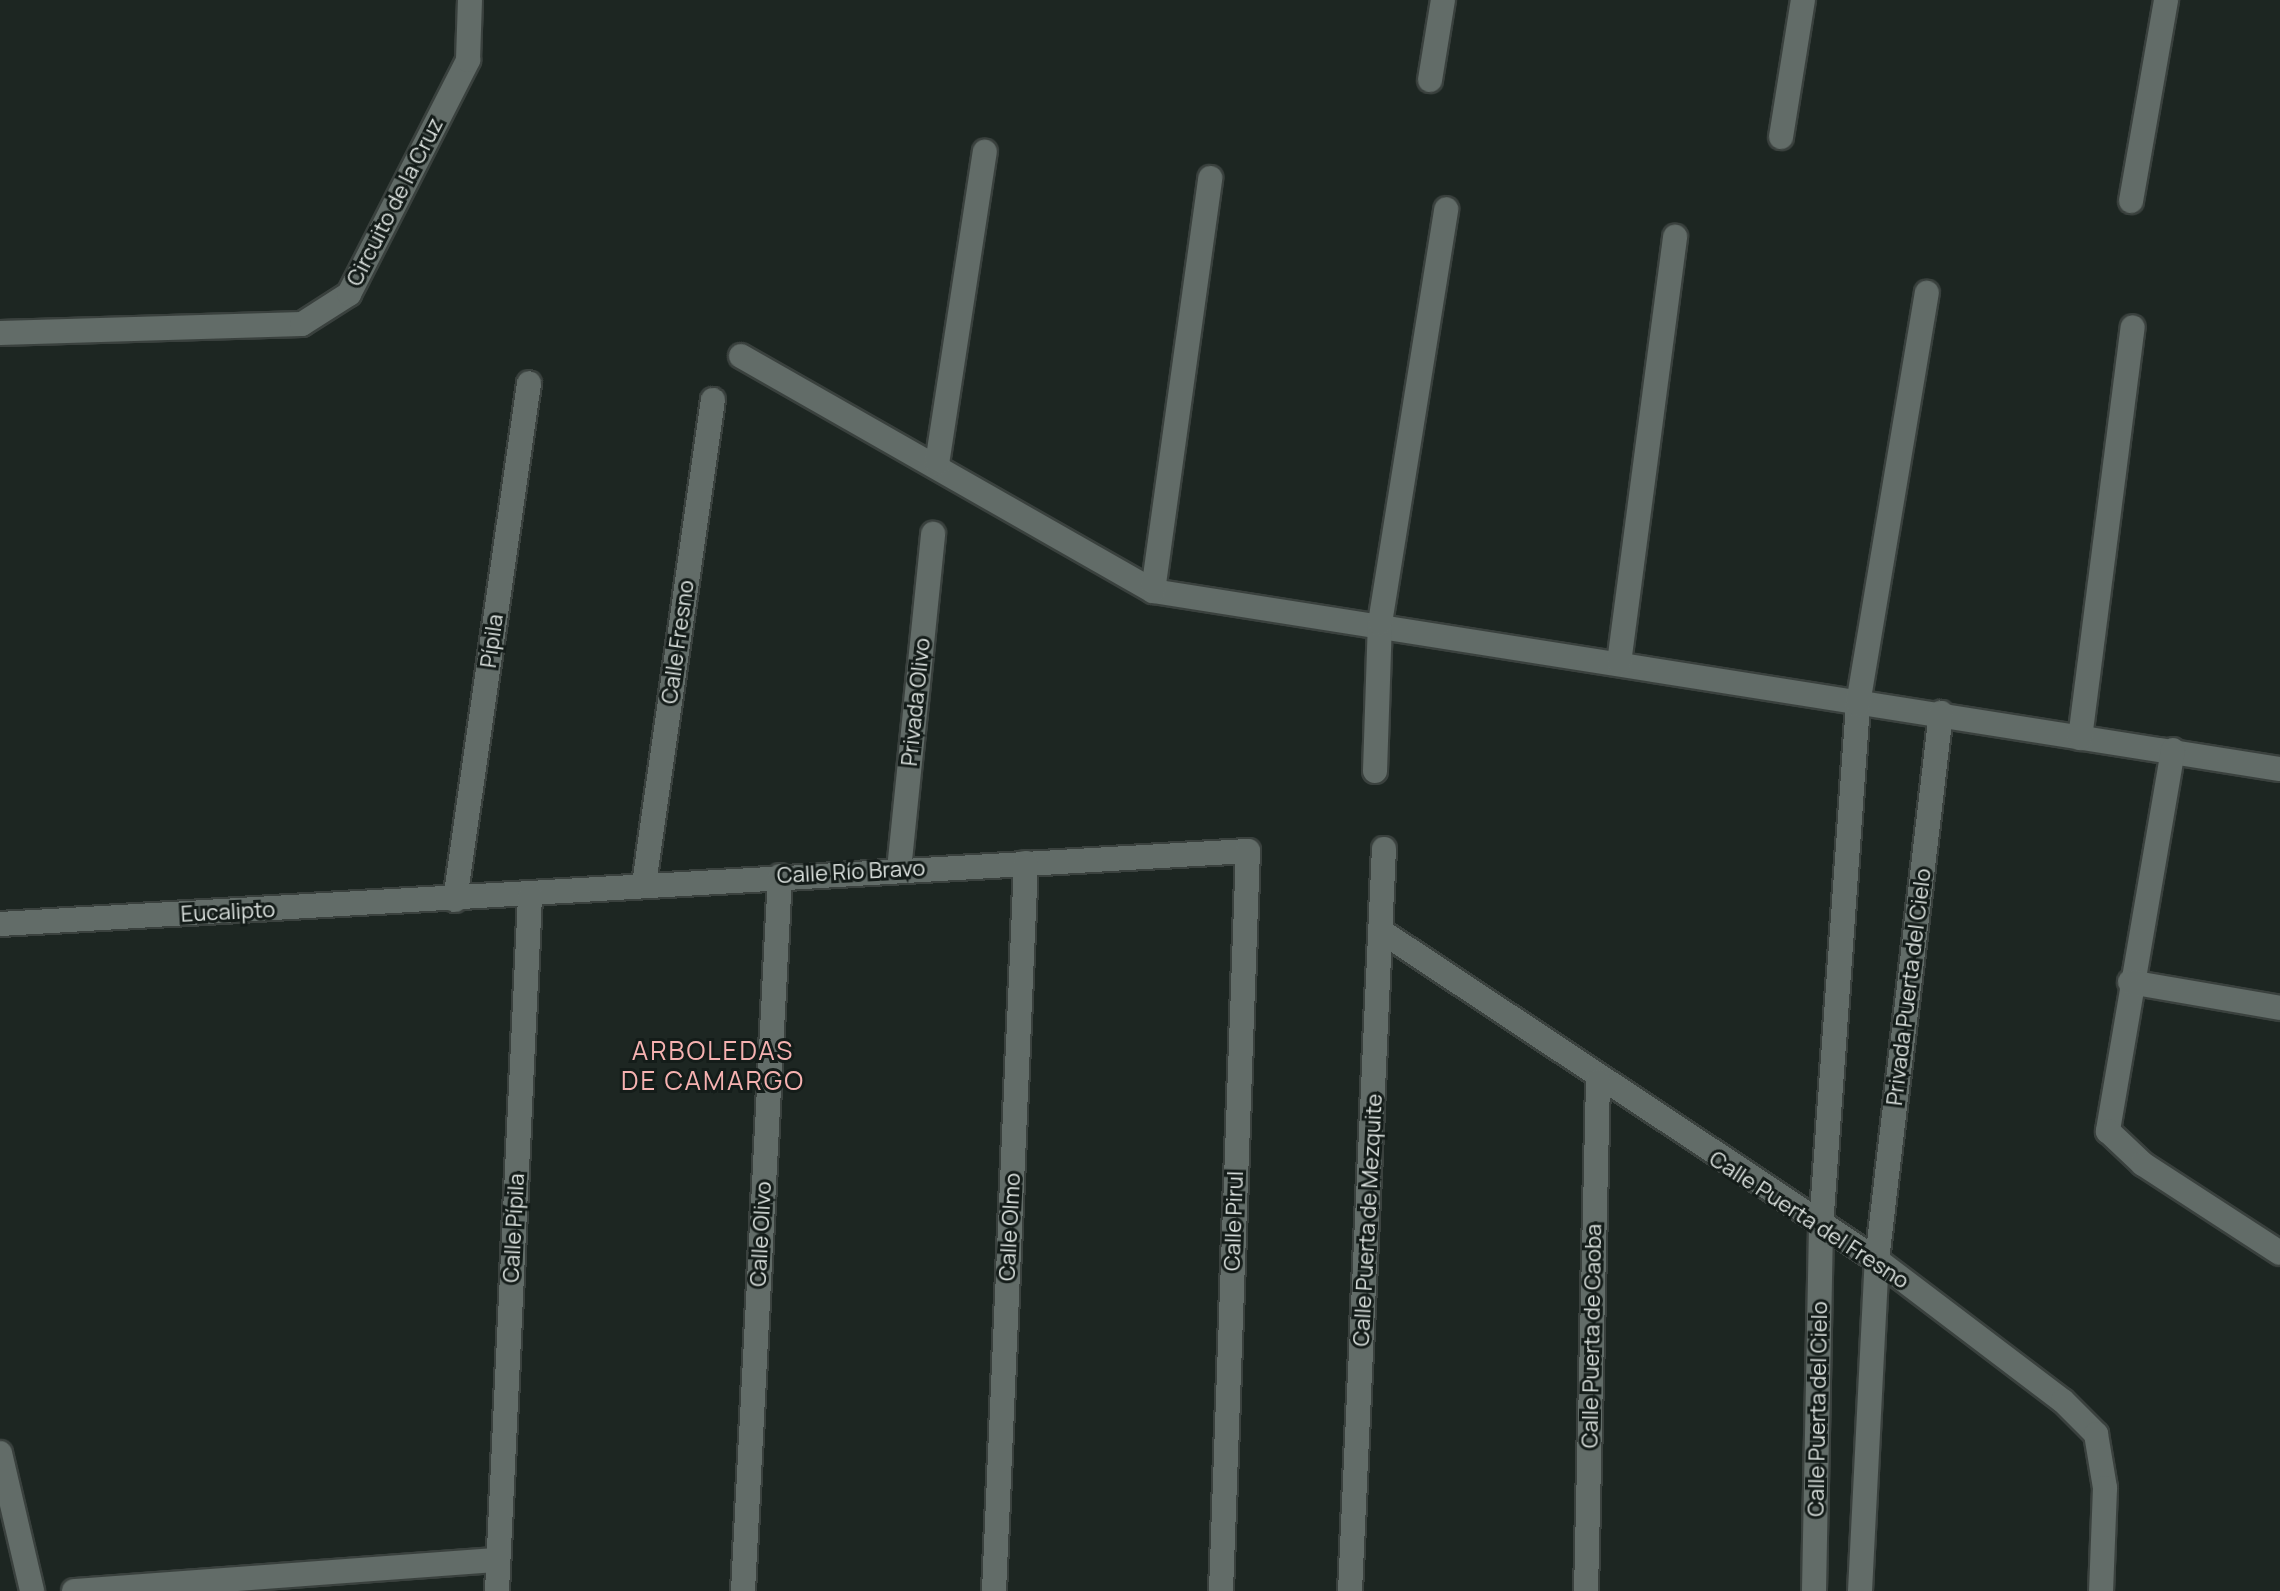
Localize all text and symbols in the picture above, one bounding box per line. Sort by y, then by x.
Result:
street label: Circuito de la Cruz [341,114,449,290]
street label: Calle Fresno [656,578,700,706]
street label: Pípila [475,612,509,670]
street label: Privada Olivo [896,637,936,767]
street label: Calle Río Bravo [776,855,926,889]
street label: Privada Puerta del Cielo [1881,867,1937,1107]
street label: Eucalipto [180,896,276,928]
district label: ARBOLEDAS DE CAMARGO [621,1035,805,1096]
street label: Calle Puerta de Mezquite [1348,1093,1388,1347]
street label: Calle Puerta del Fresno [1704,1146,1914,1294]
street label: Calle Pirul [1219,1171,1249,1271]
street label: Calle Olmo [994,1172,1026,1282]
street label: Calle Pípila [498,1173,530,1283]
street label: Calle Olivo [745,1181,777,1287]
street label: Calle Puerta de Caoba [1577,1223,1607,1449]
street label: Calle Puerta del Cielo [1803,1301,1833,1517]

